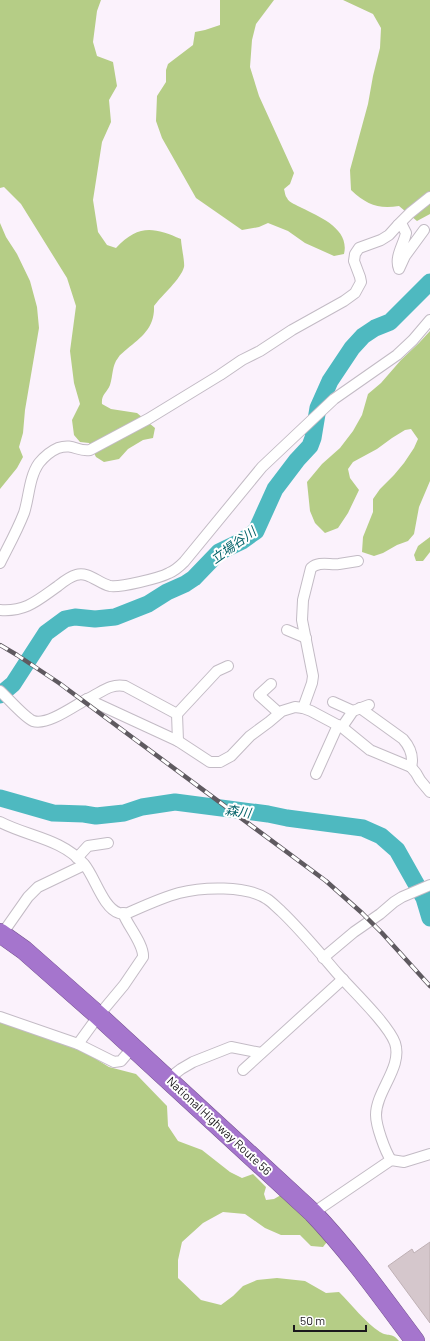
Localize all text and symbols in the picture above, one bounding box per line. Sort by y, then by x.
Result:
water label: 立場谷川 [207,522,260,567]
water label: 森川 [224,801,254,821]
street label: National Highway Route 56 [165,1073,275,1177]
scale bar [294,1307,366,1333]
text: 50 m [300,1313,325,1327]

